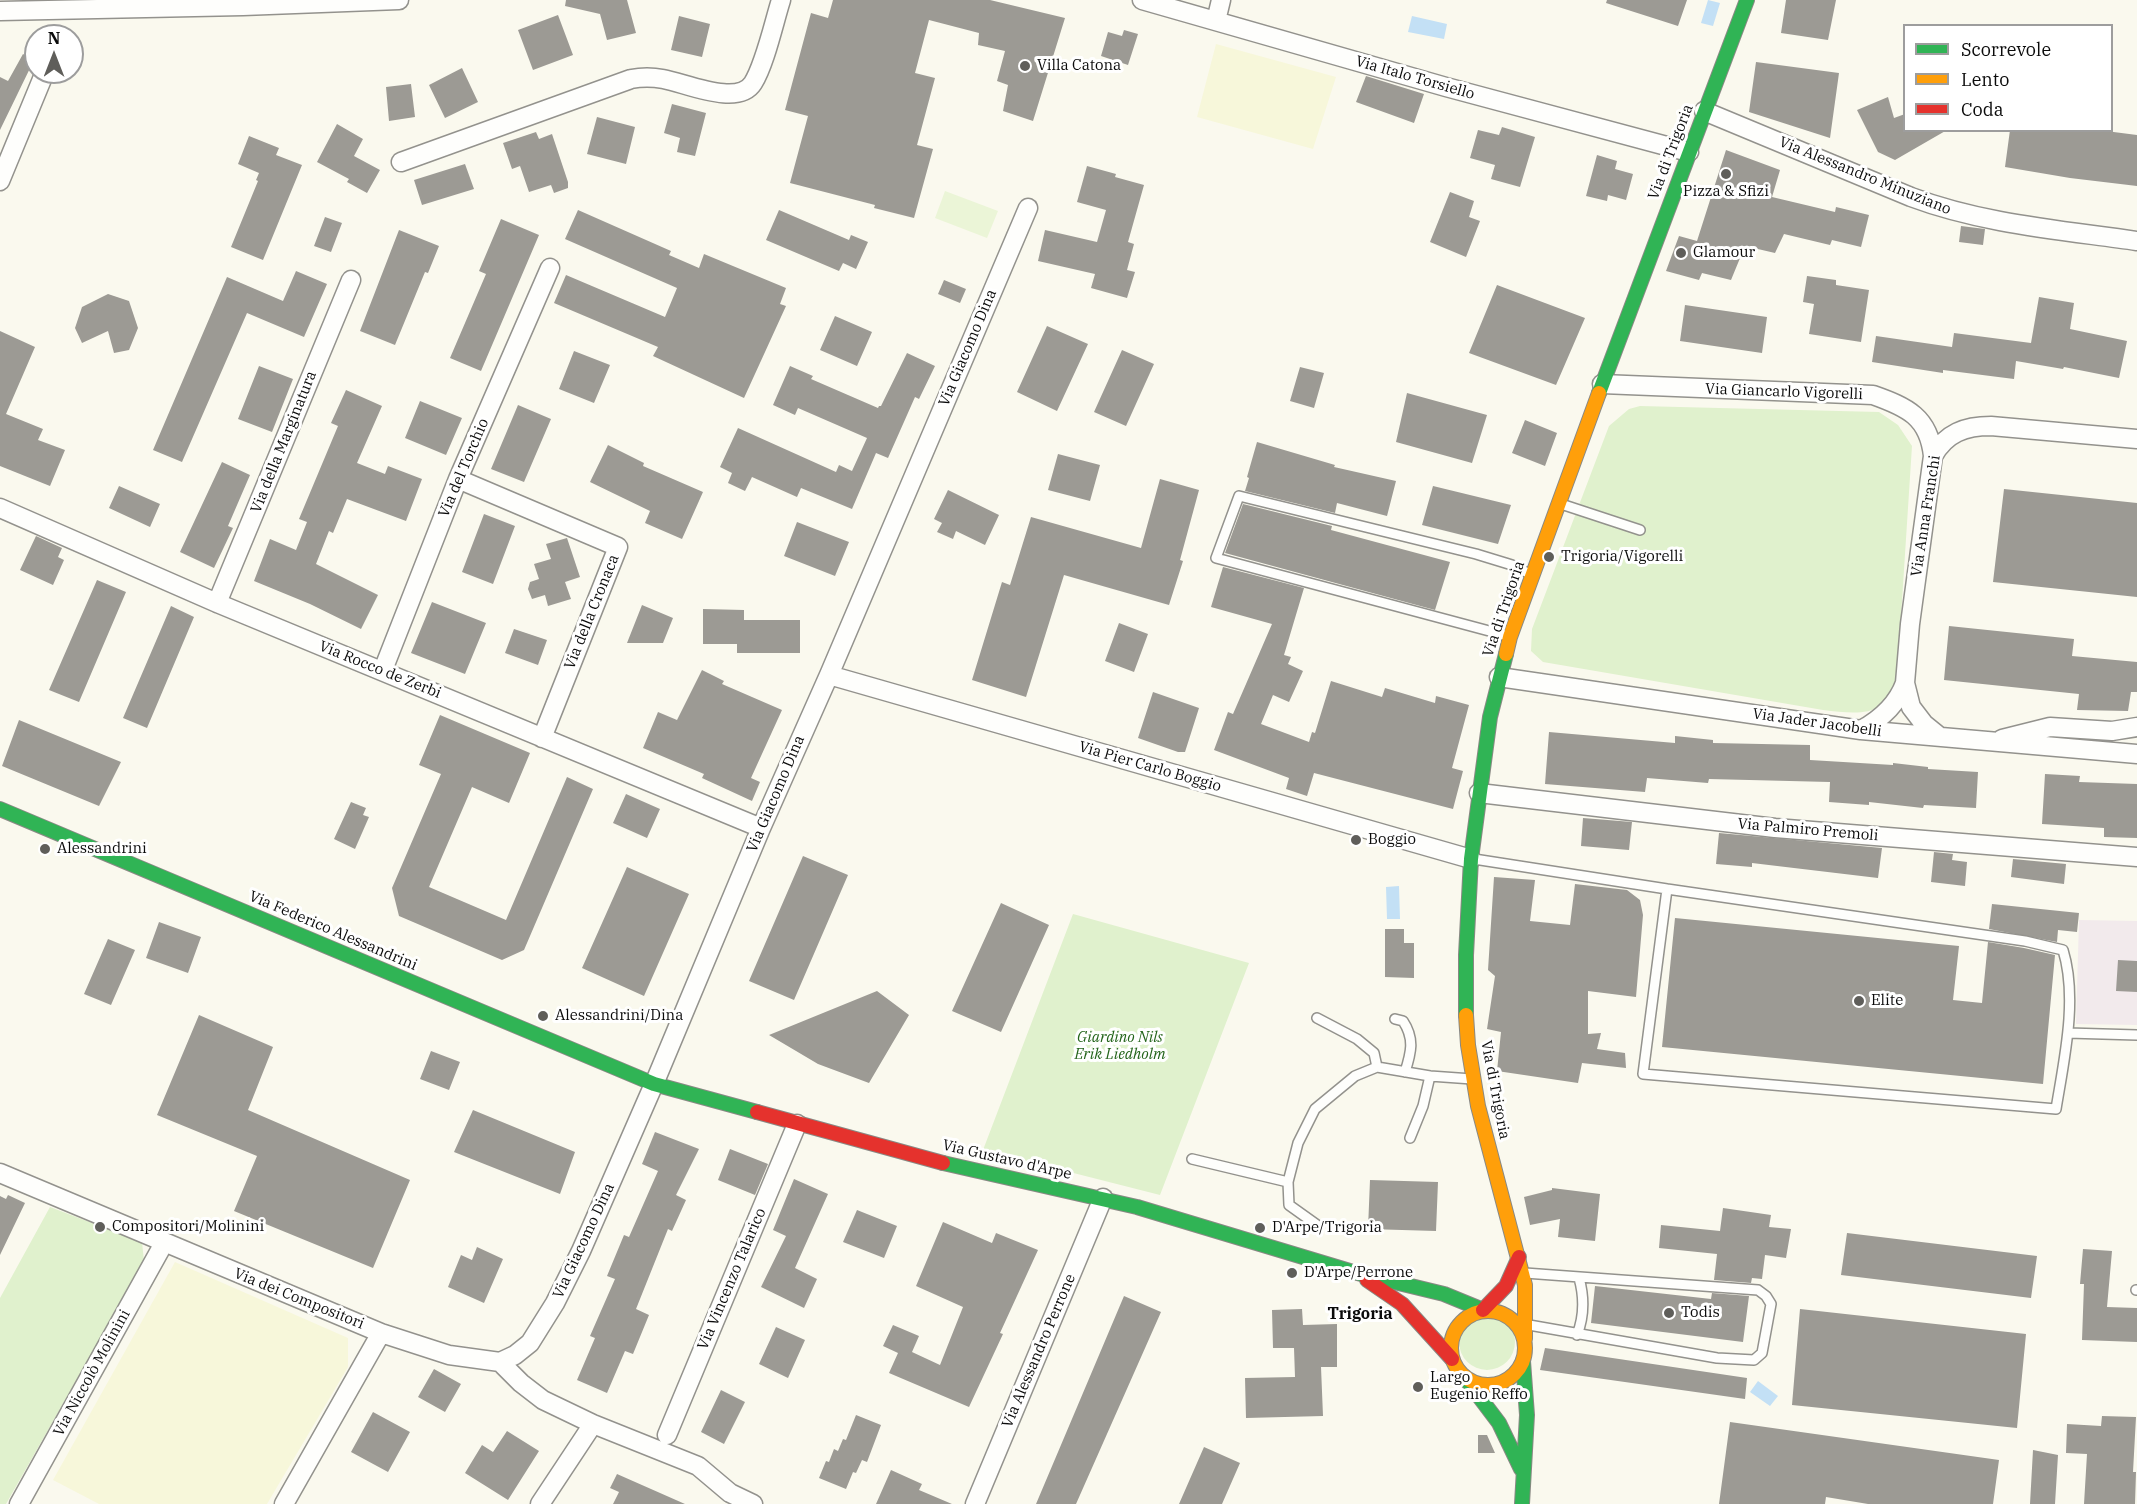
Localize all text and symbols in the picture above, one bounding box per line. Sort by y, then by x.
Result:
north arrow [24,24,84,84]
legend [1903,24,2113,132]
text: N [48,28,60,48]
text: Scorrevole [1961,38,2051,61]
street label: Via Italo Torsiello [1353,52,1477,104]
place label: Villa Catona [1037,57,1121,75]
marker: Villa Catona [1018,59,1032,73]
text: Lento [1961,68,2009,91]
text: Coda [1961,98,2004,121]
street label: Via di Trigoria [1645,102,1697,202]
street label: Via Alessandro Minuziano [1776,133,1954,219]
marker: Pizza & Sfizi [1719,167,1733,181]
place label: Pizza & Sfizi [1683,183,1769,201]
place label: Glamour [1693,244,1755,262]
marker: Glamour [1674,246,1688,260]
street label: Via Giacomo Dina [935,287,1001,409]
street label: Via della Marginatura [247,368,321,516]
street label: Via Giancarlo Vigorelli [1705,380,1863,404]
street label: Via del Torchio [435,416,493,520]
street label: Via Anna Franchi [1908,454,1944,578]
place label: Trigoria/Vigorelli [1561,548,1683,566]
marker: Trigoria/Vigorelli [1542,550,1556,564]
street label: Via della Cronaca [561,552,623,672]
street label: Via di Trigoria [1479,559,1529,659]
street label: Via Rocco de Zerbi [316,637,444,703]
street label: Via Jader Jacobelli [1751,705,1883,741]
street label: Via Giacomo Dina [743,733,809,855]
street label: Via Pier Carlo Boggio [1077,738,1223,796]
street label: Via Palmiro Premoli [1737,815,1879,845]
place label: Boggio [1368,831,1416,849]
marker: Boggio [1349,833,1363,847]
place label: Alessandrini [57,840,147,858]
marker: Alessandrini [38,842,52,856]
street label: Via Federico Alessandrini [246,887,420,975]
place label: Elite [1871,992,1903,1010]
marker: Elite [1852,994,1866,1008]
place label: Alessandrini/Dina [555,1007,683,1025]
marker: Alessandrini/Dina [536,1009,550,1023]
park label: Giardino Nils Erik Liedholm [1074,1029,1166,1064]
street label: Via di Trigoria [1477,1039,1513,1141]
street label: Via Gustavo d'Arpe [941,1136,1073,1184]
street label: Via Giacomo Dina [549,1180,619,1302]
street label: Via Vincenzo Talarico [694,1205,770,1353]
place label: Compositori/Molinini [112,1218,264,1236]
place label: D'Arpe/Trigoria [1272,1219,1382,1237]
marker: Compositori/Molinini [93,1220,107,1234]
marker: D'Arpe/Trigoria [1253,1221,1267,1235]
place label: D'Arpe/Perrone [1304,1264,1413,1282]
street label: Via dei Compositori [231,1265,367,1333]
marker: D'Arpe/Perrone [1285,1266,1299,1280]
street label: Via Alessandro Perrone [998,1271,1080,1431]
district label: Trigoria [1327,1304,1393,1324]
place label: Todis [1681,1304,1720,1322]
marker: Todis [1662,1306,1676,1320]
street label: Via Niccolò Molinini [50,1307,134,1439]
place label: Largo Eugenio Reffo [1430,1369,1528,1404]
marker: Largo Eugenio Reffo [1411,1380,1425,1394]

